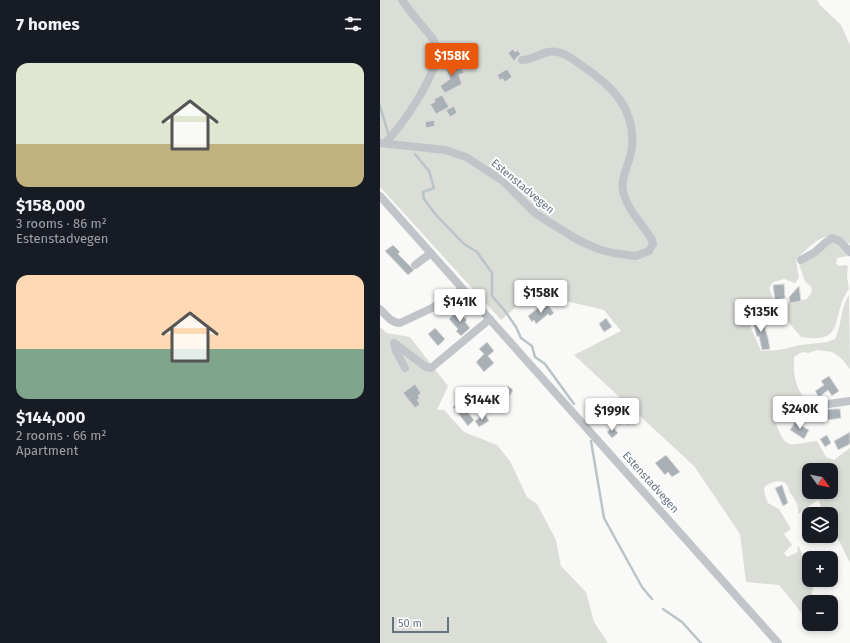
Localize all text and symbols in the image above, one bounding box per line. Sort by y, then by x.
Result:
icon: filters [342,13,364,35]
text: 7 homes [16,14,80,35]
pin: $158K [424,43,480,77]
text: $158K [434,48,470,63]
icon: home [154,89,226,161]
street label: Estenstadvegen [489,156,557,216]
text: $158,000 [16,195,85,216]
text: 3 rooms · 86 m² [16,216,107,231]
text: Estenstadvegen [16,231,108,246]
pin: $158K [513,280,569,314]
text: $158K [523,285,559,300]
pin: $141K [432,289,488,323]
text: $141K [443,294,477,309]
pin: $135K [733,299,789,333]
icon: home [154,301,226,373]
text: $135K [744,304,778,319]
pin: $144K [454,387,510,421]
text: $144K [464,392,500,407]
pin: $240K [772,396,828,430]
pin: $199K [584,398,640,432]
text: $240K [782,401,818,416]
text: $199K [594,403,630,418]
text: $144,000 [16,407,86,428]
text: 2 rooms · 66 m² [16,428,107,443]
text: Apartment [16,443,78,458]
street label: Estenstadvegen [620,449,682,516]
north arrow [802,463,838,499]
map controls [802,463,838,631]
button: layers [802,507,838,543]
button: + [802,551,838,587]
button: − [802,595,838,631]
scale bar [392,615,449,634]
text: 50 m [398,617,422,630]

